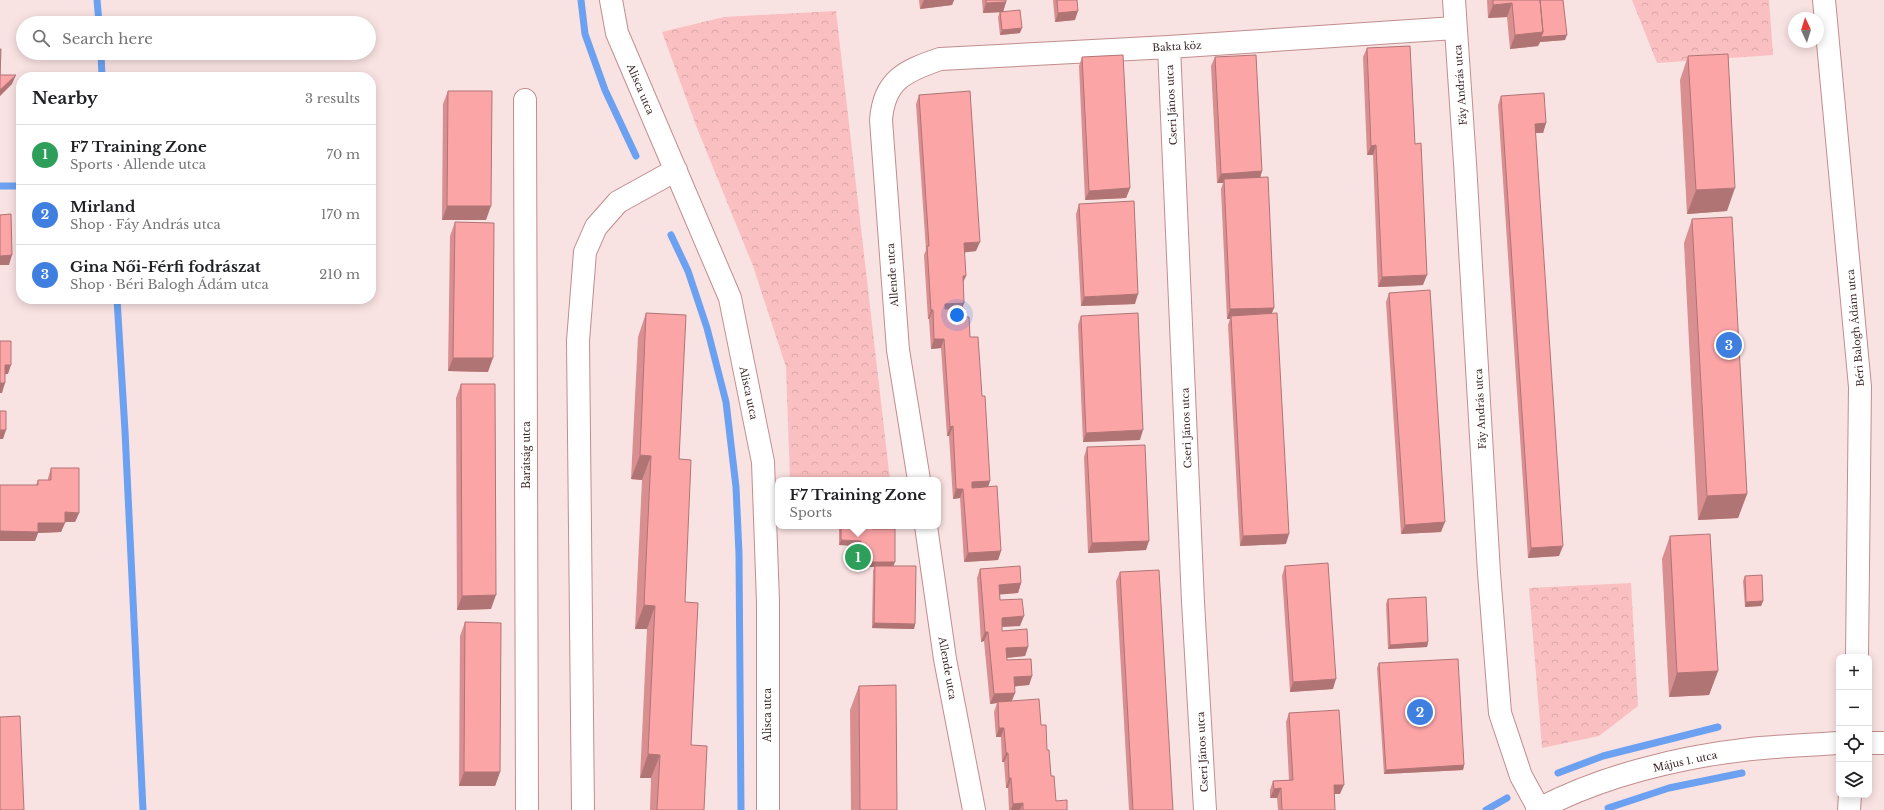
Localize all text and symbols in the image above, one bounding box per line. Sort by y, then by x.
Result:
north arrow [1788,12,1824,48]
search box [16,16,376,60]
icon: search [30,27,52,49]
text: Search here [62,29,153,48]
street label: Bakta köz [1152,39,1202,54]
street label: Fáy András utca [1451,44,1470,126]
street label: Alisca utca [624,61,657,117]
street label: Cseri János utca [1163,64,1180,146]
text: Nearby [32,88,98,109]
text: 3 results [305,90,360,107]
text: F7 Training Zone [70,137,207,156]
text: 1 [42,146,48,163]
text: 70 m [327,146,360,163]
text: Sports · Allende utca [70,156,206,173]
text: Mirland [70,197,135,216]
text: 2 [41,206,49,223]
text: 170 m [321,206,360,223]
text: Shop · Fáy András utca [70,216,221,233]
street label: Allende utca [884,242,901,308]
text: Gina Női-Férfi fodrászat [70,257,261,276]
text: 3 [41,266,49,283]
text: 210 m [319,266,360,283]
street label: Béri Balogh Ádám utca [1843,268,1867,387]
text: Shop · Béri Balogh Ádám utca [70,276,269,293]
your location [947,305,967,325]
pin: 3 [1716,330,1742,360]
street label: Alisca utca [736,364,761,421]
street label: Fáy András utca [1472,368,1489,450]
street label: Cseri János utca [1179,387,1194,469]
street label: Barátság utca [520,421,533,489]
popup [775,477,941,529]
text: F7 Training Zone [790,485,926,504]
text: Sports [790,504,832,521]
pin: 1 [845,542,871,572]
street label: Allende utca [935,635,960,701]
map controls [1836,654,1872,798]
button: + [1836,654,1872,690]
street label: Alisca utca [761,688,774,743]
button: − [1836,690,1872,726]
pin: 2 [1407,697,1433,727]
street label: Cseri János utca [1194,711,1211,793]
button: locate [1836,726,1872,762]
street label: Május 1. utca [1652,748,1719,775]
button: layers [1836,762,1872,798]

